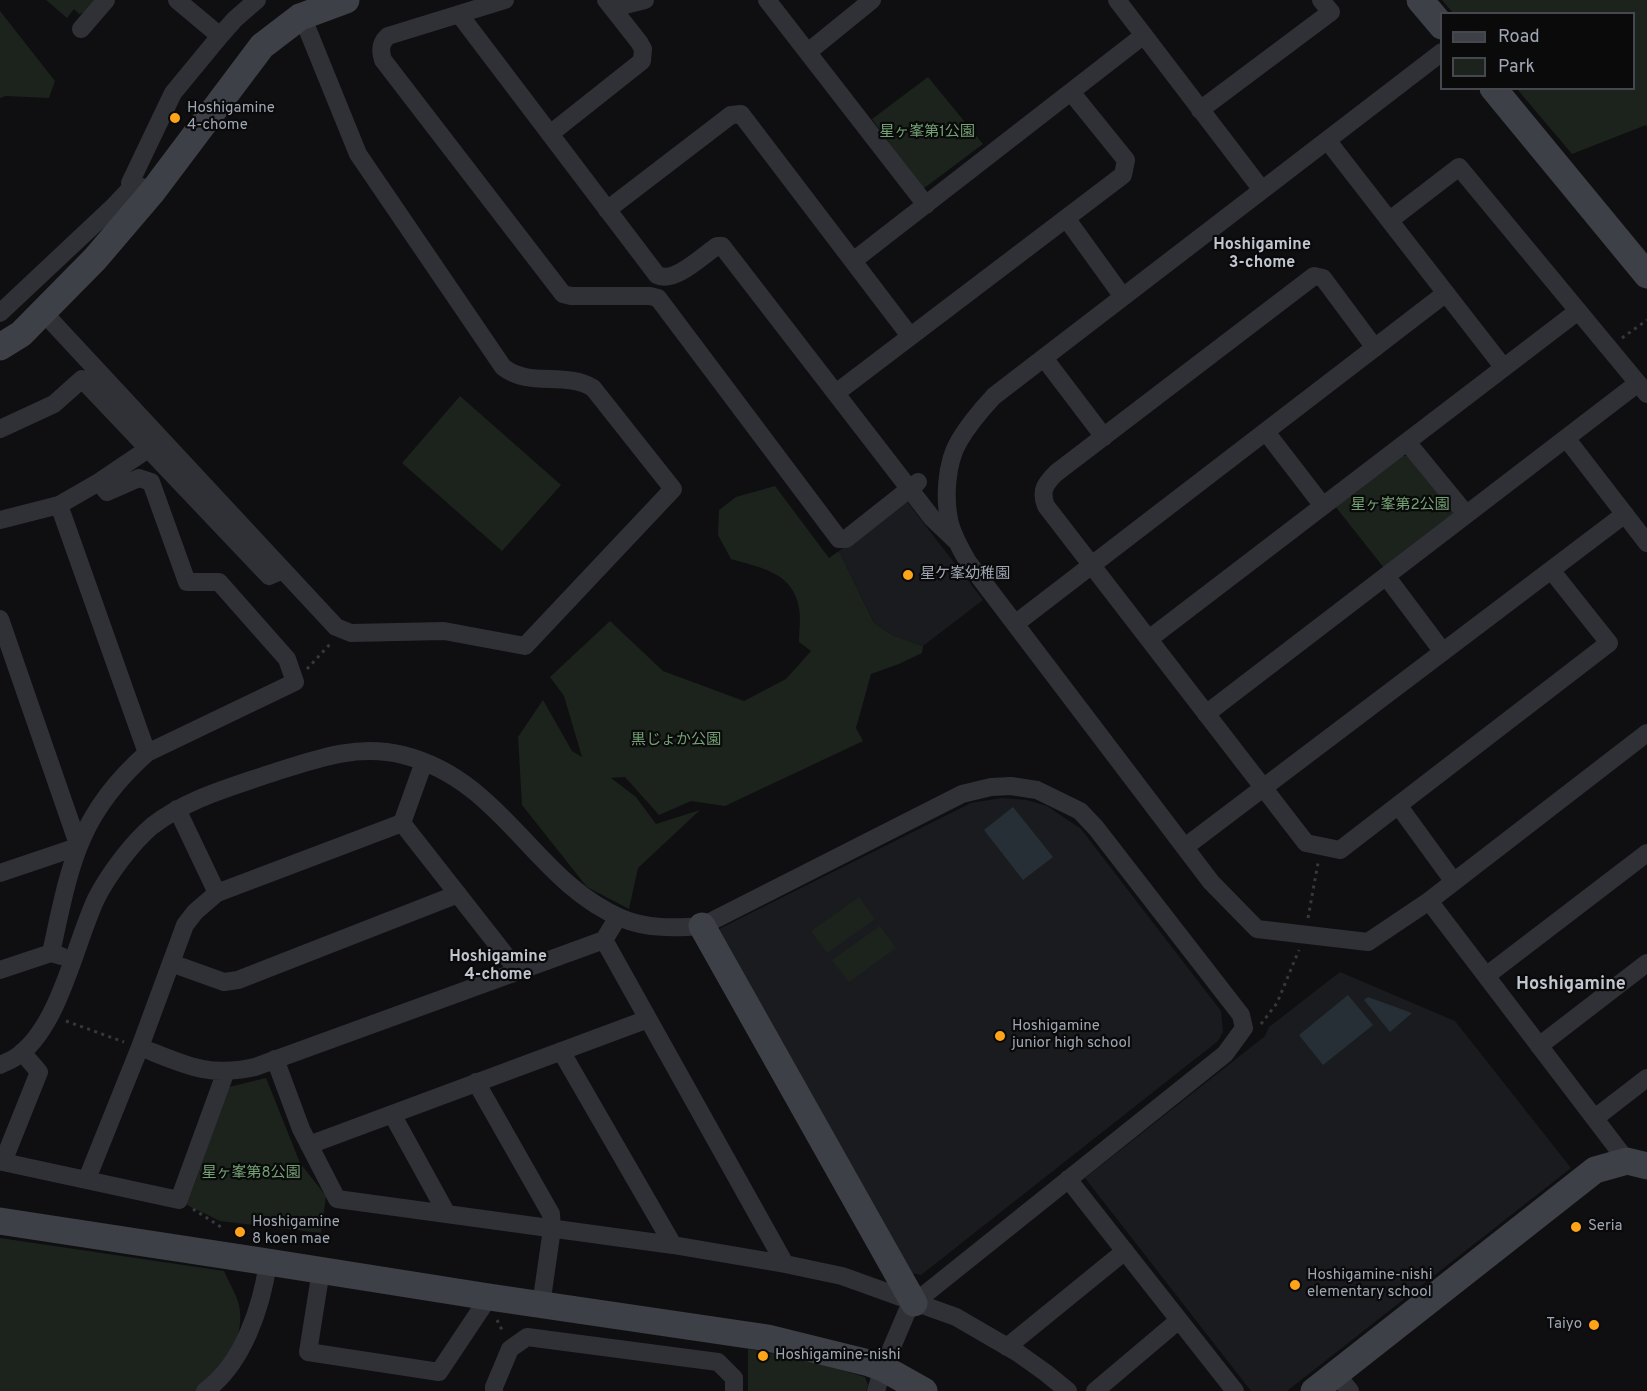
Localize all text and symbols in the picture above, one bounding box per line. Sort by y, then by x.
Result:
legend [1440,12,1635,90]
text: Road [1498,26,1540,49]
text: Park [1498,56,1535,79]
place label: Hoshigamine 4-chome [187,100,275,135]
marker: Hoshigamine 4-chome [168,111,182,125]
park label: 星ヶ峯第1公園 [879,124,975,142]
district label: Hoshigamine 3-chome [1213,236,1311,274]
park label: 星ヶ峯第2公園 [1350,497,1450,515]
place label: 星ケ峯幼稚園 [920,566,1010,584]
marker: 星ケ峯幼稚園 [901,568,915,582]
park label: 黒じょか公園 [631,732,721,750]
district label: Hoshigamine 4-chome [449,948,547,986]
district label: Hoshigamine [1516,974,1626,996]
place label: Hoshigamine junior high school [1012,1018,1131,1053]
marker: Hoshigamine junior high school [993,1029,1007,1043]
park label: 星ヶ峯第8公園 [201,1165,301,1183]
place label: Hoshigamine 8 koen mae [252,1214,340,1249]
place label: Seria [1588,1218,1622,1236]
marker: Seria [1569,1220,1583,1234]
marker: Hoshigamine 8 koen mae [233,1225,247,1239]
place label: Hoshigamine-nishi elementary school [1307,1267,1433,1302]
marker: Hoshigamine-nishi elementary school [1288,1278,1302,1292]
place label: Taiyo [1546,1316,1582,1334]
marker: Taiyo [1587,1318,1601,1332]
place label: Hoshigamine-nishi [775,1347,901,1365]
marker: Hoshigamine-nishi [756,1349,770,1363]

